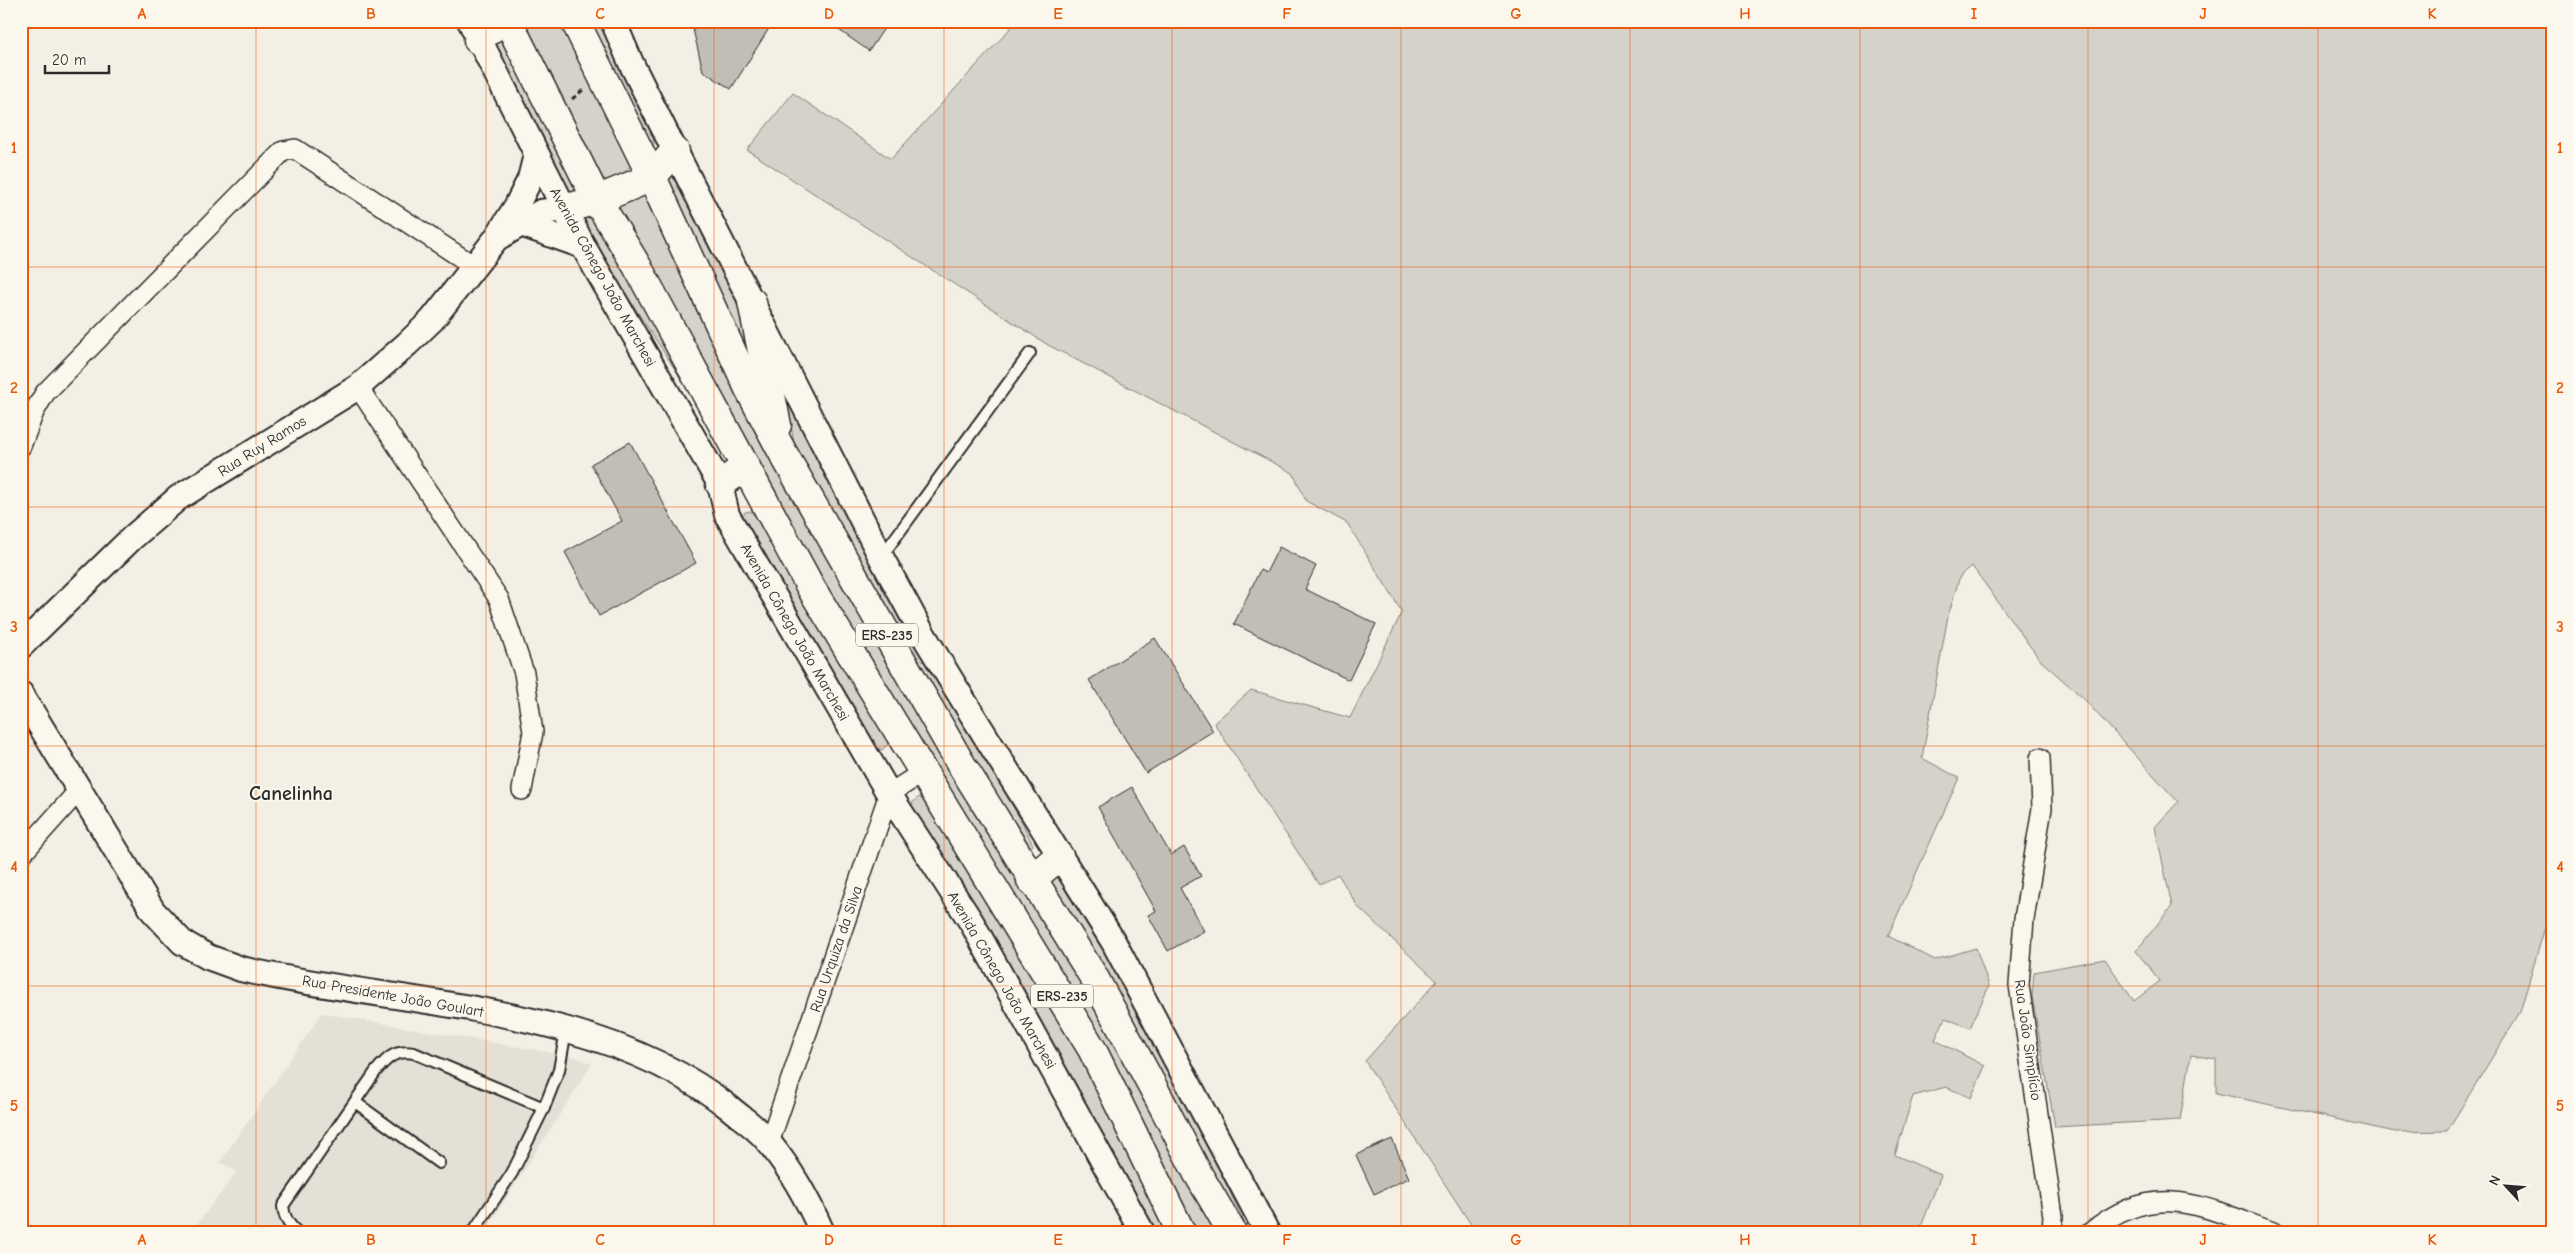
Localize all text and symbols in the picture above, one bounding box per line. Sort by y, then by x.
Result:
text: A [138,5,147,23]
text: B [366,5,376,23]
text: C [595,5,605,23]
text: D [824,5,834,23]
text: E [1053,5,1063,23]
text: F [1282,5,1292,23]
text: G [1510,5,1522,23]
text: H [1739,5,1751,23]
text: I [1971,5,1977,23]
text: J [2199,5,2207,23]
text: K [2427,5,2437,23]
scale bar [45,42,109,74]
text: 20 m [52,51,86,69]
text: 1 [11,139,17,157]
text: 1 [2557,139,2563,157]
street label: Avenida Cônego João Marchesi [546,184,660,370]
text: 2 [10,379,18,397]
text: 2 [2556,379,2564,397]
street label: Rua Ruy Ramos [215,412,309,480]
street label: Avenida Cônego João Marchesi [737,540,853,724]
text: 3 [10,618,18,636]
text: 3 [2556,618,2564,636]
road number: ERS-235 [856,624,918,646]
district label: Canelinha [249,782,333,805]
text: 4 [10,858,18,876]
text: 4 [2556,858,2564,876]
street label: Rua Urquiza da Silva [806,883,866,1015]
street label: Avenida Cônego João Marchesi [944,888,1060,1072]
street label: Rua Presidente João Goulart [301,971,486,1021]
street label: Rua João Simplício [2011,978,2045,1102]
road number: ERS-235 [1031,984,1093,1008]
text: 5 [10,1097,18,1115]
text: 5 [2556,1097,2564,1115]
north arrow [2482,1160,2532,1210]
text: N [2485,1173,2504,1188]
text: A [138,1231,147,1249]
text: B [366,1231,376,1249]
text: C [595,1231,605,1249]
text: D [824,1231,834,1249]
text: E [1053,1231,1063,1249]
text: F [1282,1231,1292,1249]
text: G [1510,1231,1522,1249]
text: H [1739,1231,1751,1249]
text: I [1971,1231,1977,1249]
text: J [2199,1231,2207,1249]
text: K [2427,1231,2437,1249]

